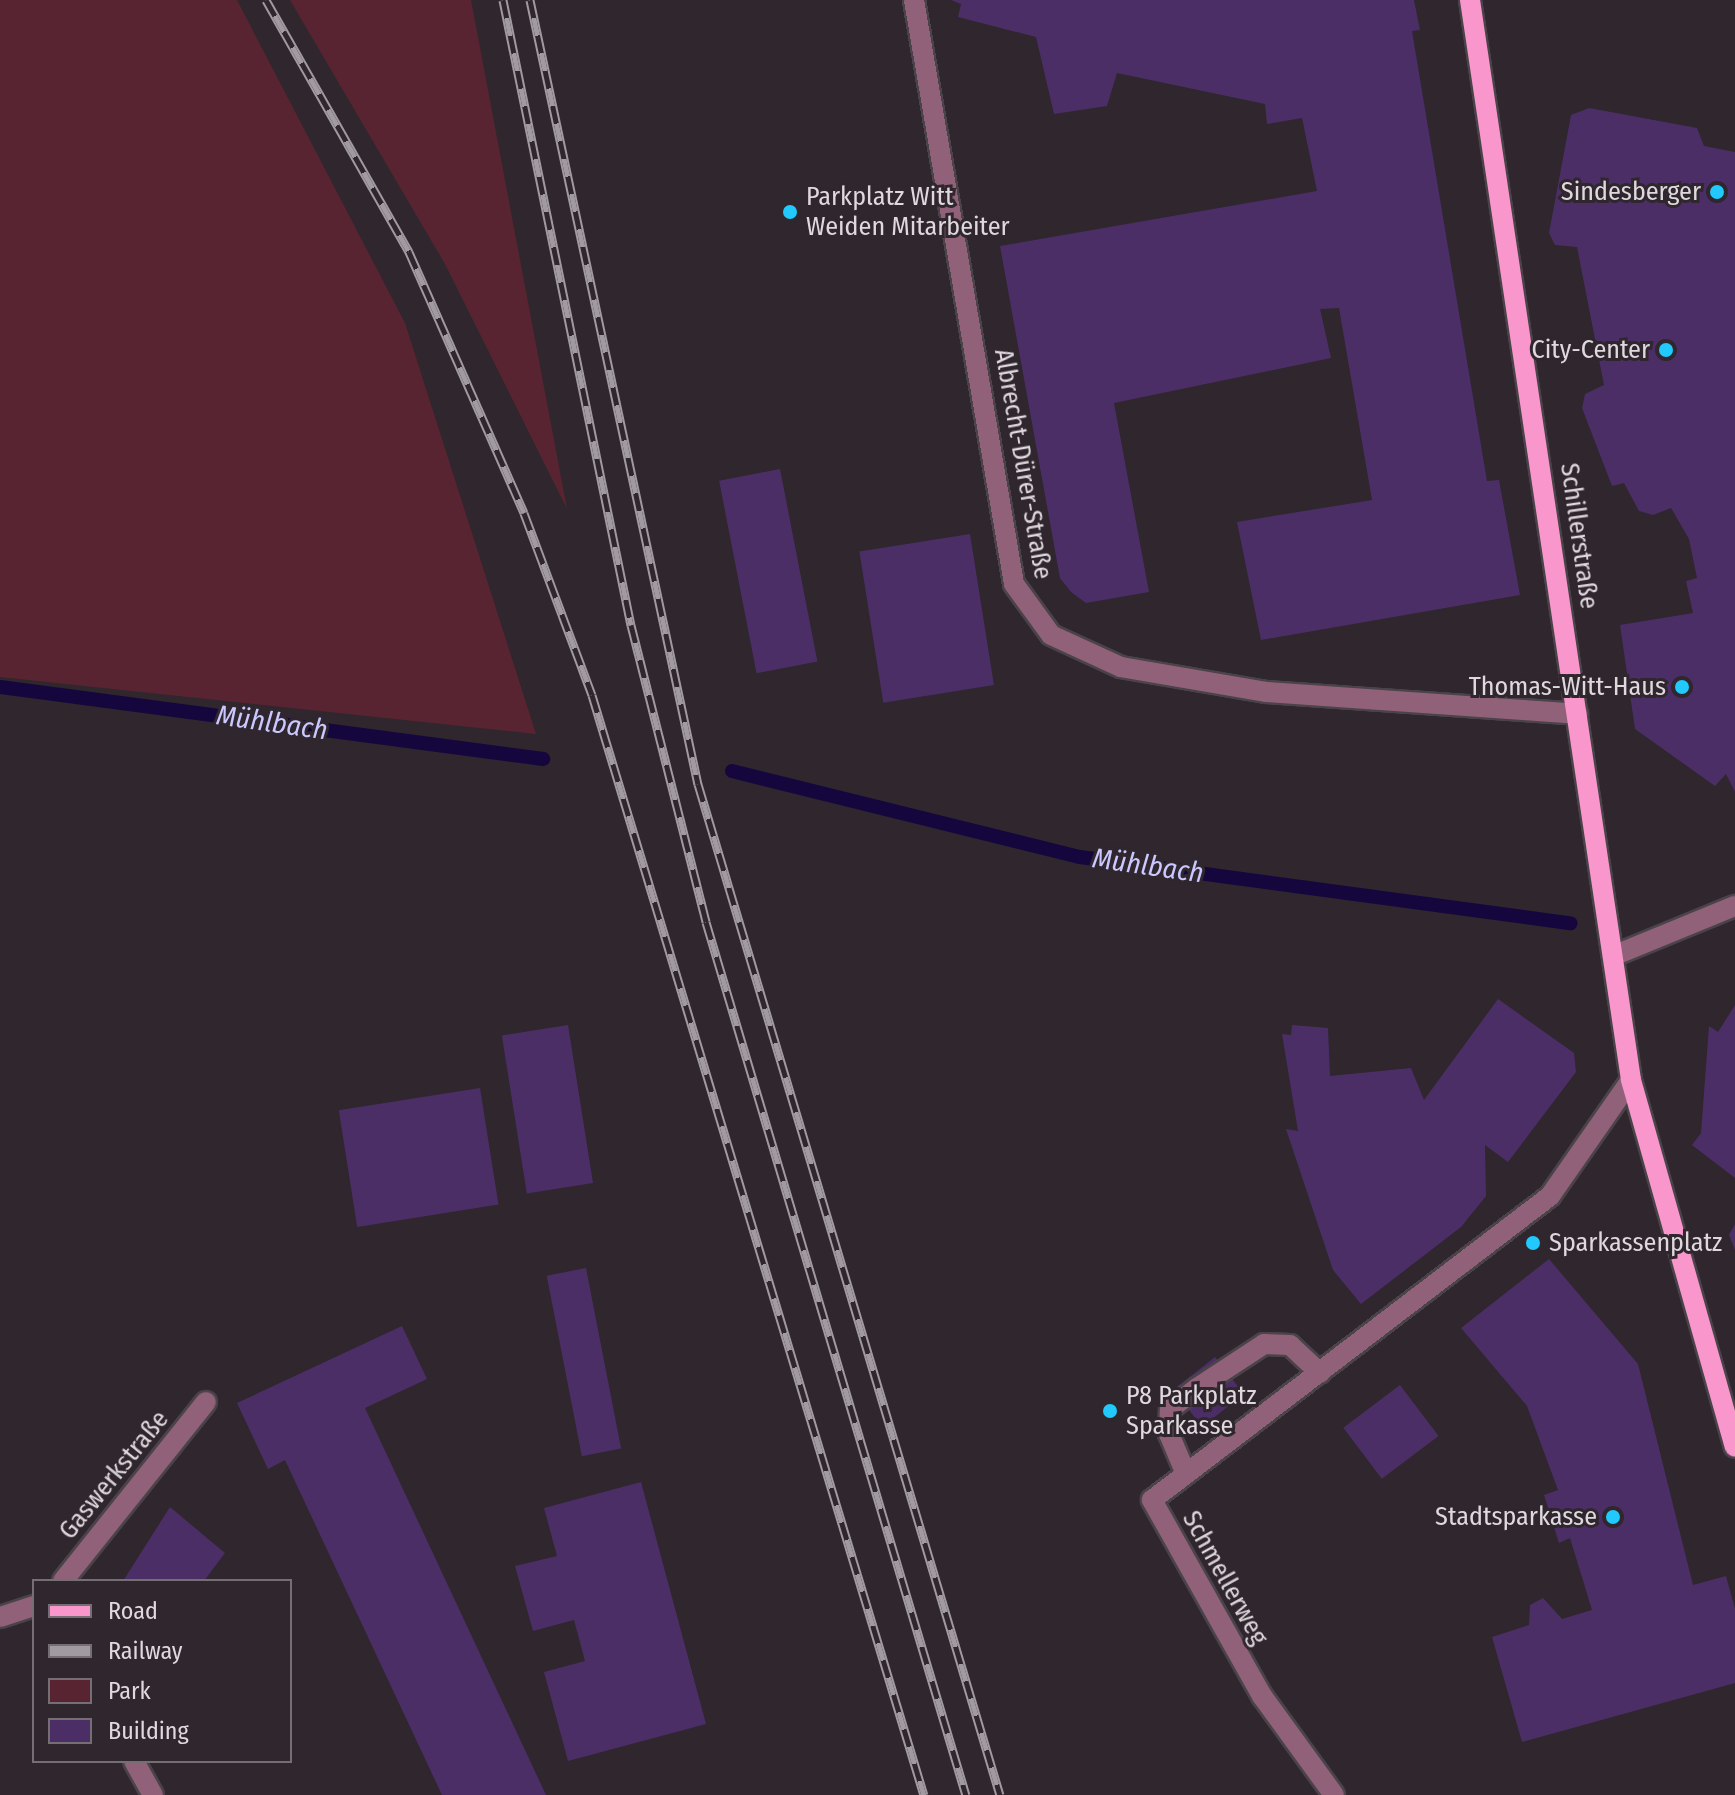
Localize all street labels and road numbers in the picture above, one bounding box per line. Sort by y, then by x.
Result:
street label: Albrecht-Dürer-Straße [987,346,1059,582]
street label: Schillerstraße [1553,461,1605,611]
street label: Gaswerkstraße [53,1404,175,1546]
street label: Schmellerweg [1175,1506,1275,1650]

